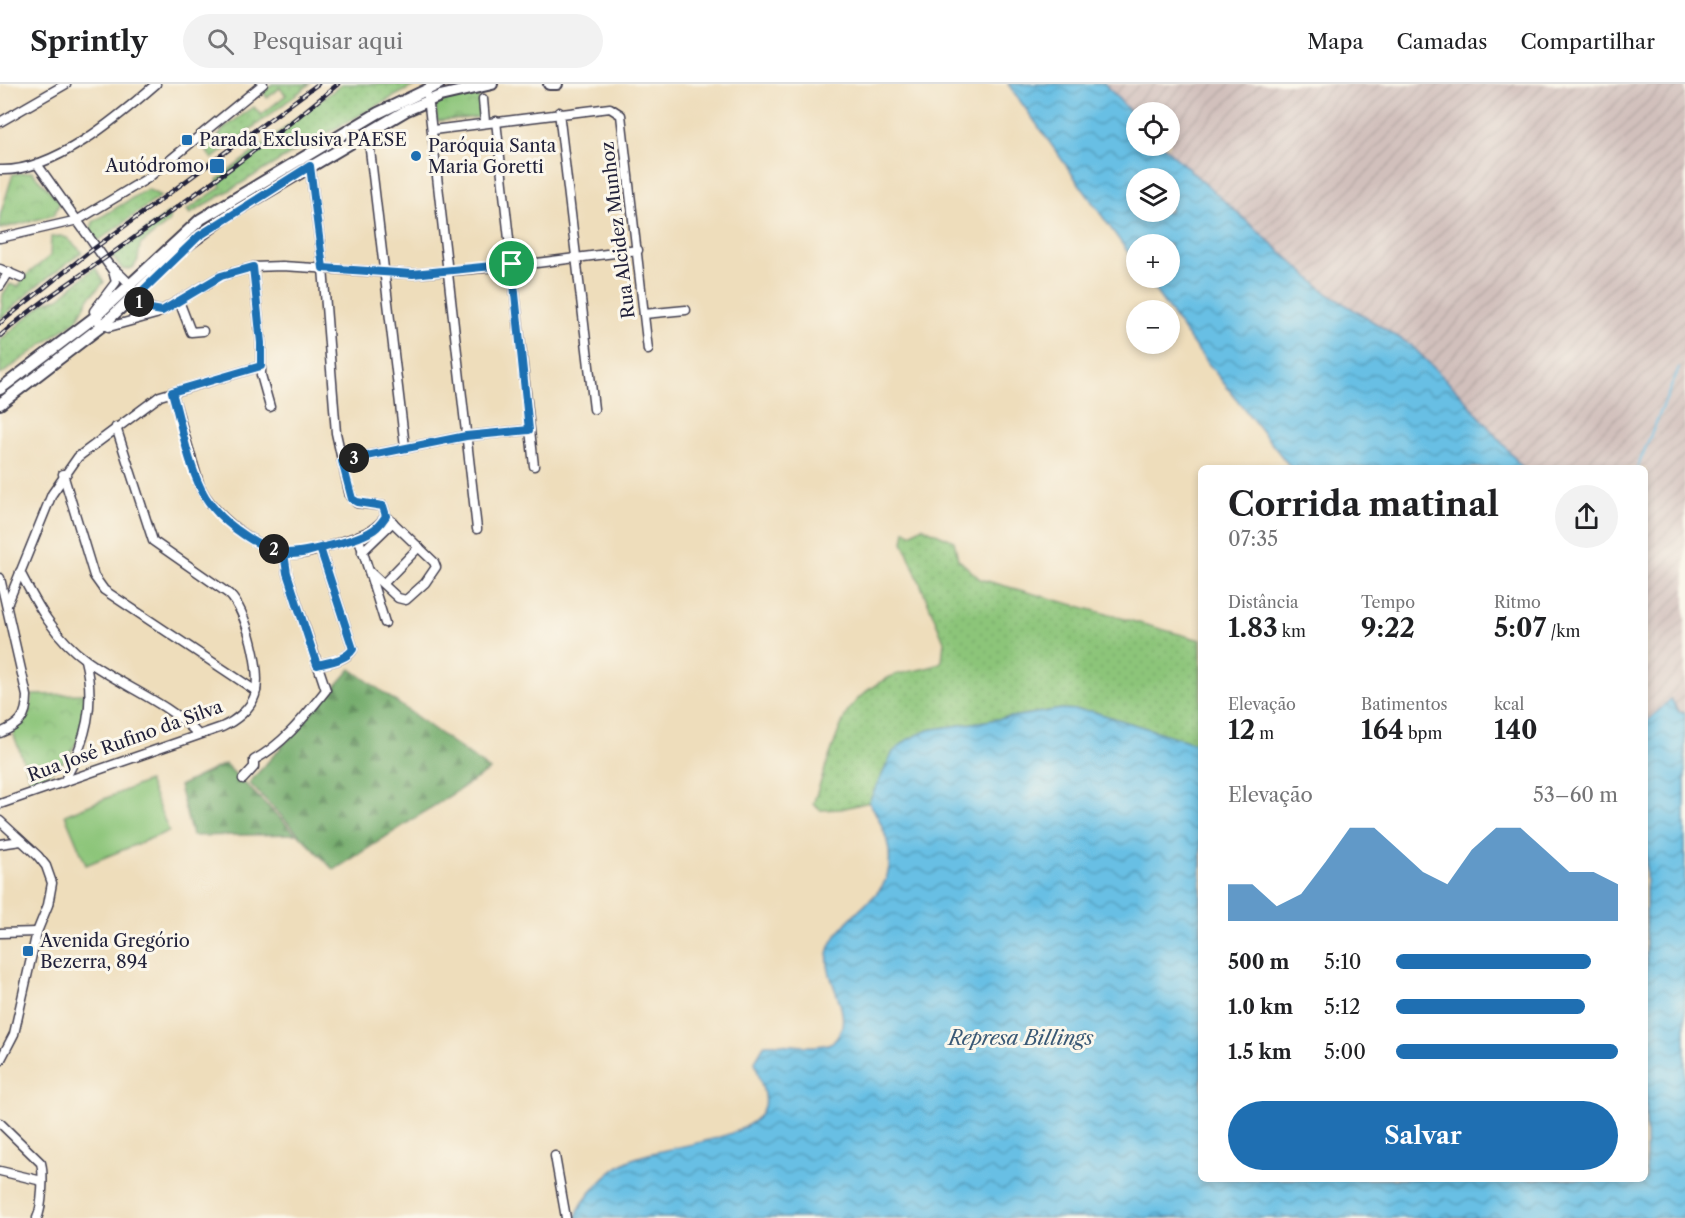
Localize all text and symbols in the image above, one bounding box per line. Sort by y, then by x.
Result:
search box [183,14,603,68]
text: Sprintly [30,24,147,58]
icon: search [204,25,237,58]
text: Pesquisar aqui [252,28,403,55]
text: Mapa [1307,29,1363,54]
text: Camadas [1396,29,1487,54]
text: Compartilhar [1520,29,1655,54]
map controls [1126,102,1180,354]
button: locate [1126,102,1180,156]
place label: Parada Exclusiva PAESE [199,129,407,151]
marker: Parada Exclusiva PAESE [180,133,194,147]
place label: Paróquia Santa Maria Goretti [428,135,557,178]
street label: Rua Alcidez Munhoz [596,140,640,320]
marker: Paróquia Santa Maria Goretti [409,149,423,163]
place label: Autódromo [104,155,204,177]
marker: Autódromo [208,157,226,175]
button: layers [1126,168,1180,222]
button: + [1126,234,1180,288]
pin [486,238,537,289]
icon: arrive [495,247,528,280]
pin: 1 [124,287,154,317]
text: 1 [135,292,143,312]
button: − [1126,300,1180,354]
pin: 3 [339,443,369,473]
text: 3 [349,448,359,468]
text: Corrida matinal [1228,484,1499,525]
button: share [1555,485,1618,548]
text: 07:35 [1228,527,1278,551]
pin: 2 [259,534,289,564]
text: 2 [269,539,279,559]
text: Distância [1228,592,1299,612]
text: Tempo [1361,592,1415,612]
text: Ritmo [1494,592,1541,612]
text: 1.83 [1228,612,1278,644]
text: 9:22 [1361,612,1415,644]
text: 5:07 [1494,612,1546,644]
text: km [1278,621,1306,641]
text: /km [1546,621,1580,641]
text: Elevação [1228,694,1296,714]
text: Batimentos [1361,694,1447,714]
text: kcal [1494,694,1524,714]
street label: Rua José Rufino da Silva [24,695,226,787]
text: 12 [1228,714,1255,746]
text: 164 [1361,714,1404,746]
text: 140 [1494,714,1538,746]
text: m [1255,723,1274,743]
text: bpm [1404,723,1442,743]
text: Elevação [1228,783,1313,807]
text: 53–60 m [1533,783,1618,807]
place label: Avenida Gregório Bezerra, 894 [39,930,190,973]
marker: Avenida Gregório Bezerra, 894 [21,944,35,958]
text: 500 m [1228,950,1289,974]
text: 5:10 [1324,950,1362,974]
text: 1.0 km [1228,995,1293,1019]
text: 5:12 [1324,995,1360,1019]
water label: Represa Billings [947,1026,1094,1050]
text: 1.5 km [1228,1040,1292,1064]
text: 5:00 [1324,1040,1366,1064]
button: Salvar [1228,1101,1618,1170]

